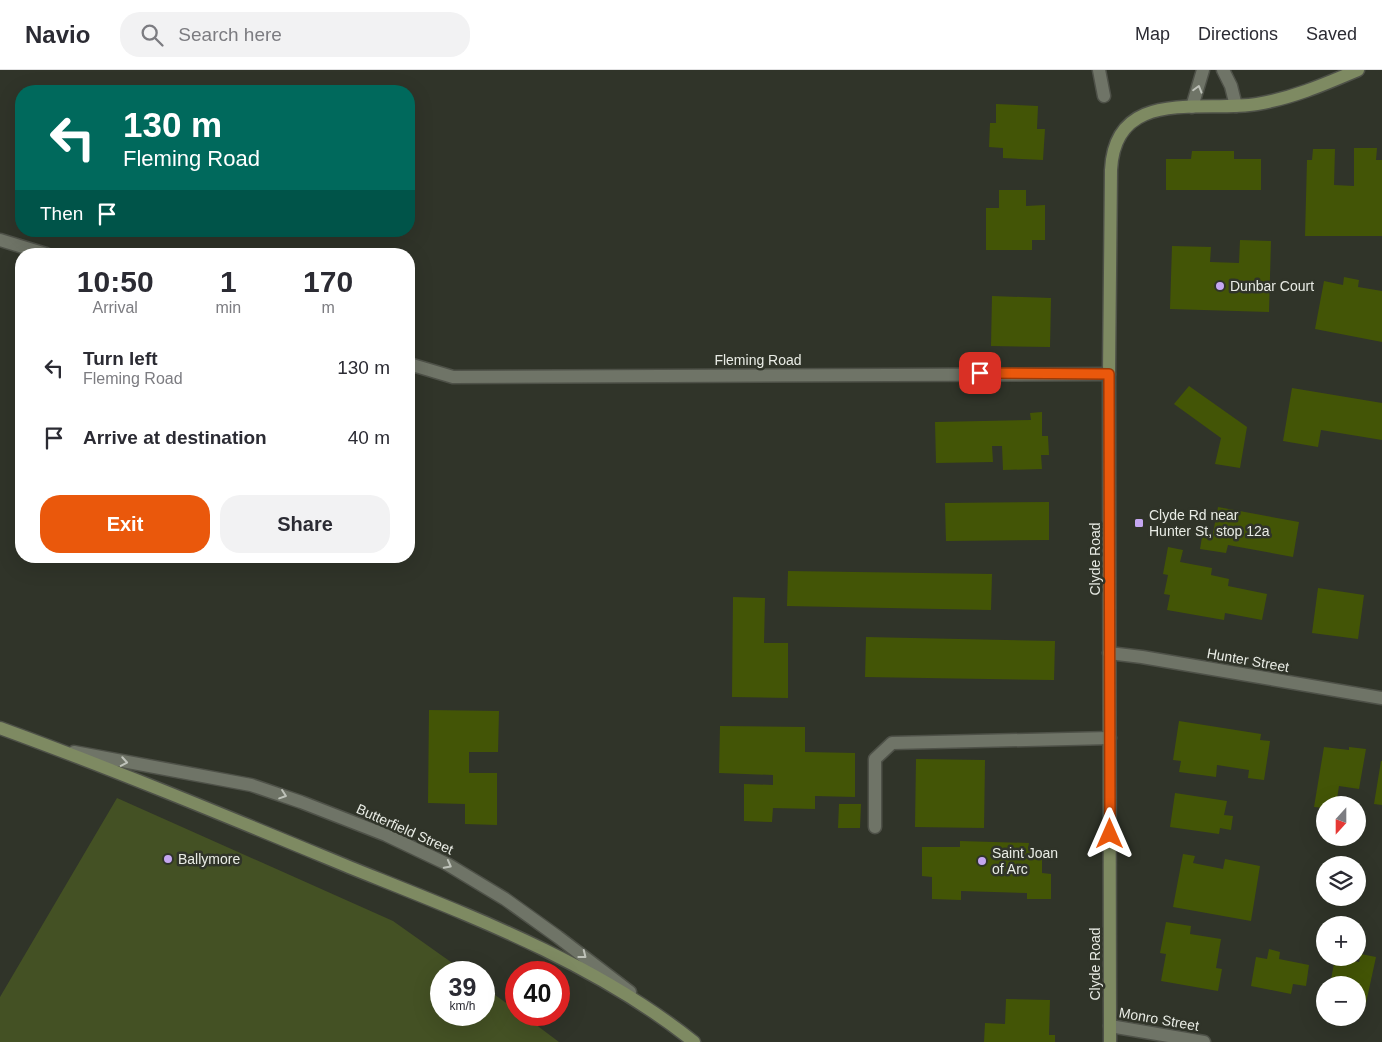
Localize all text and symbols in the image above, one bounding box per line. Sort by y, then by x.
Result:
search box [120,12,470,57]
text: Navio [25,21,90,48]
icon: search [138,21,166,49]
text: Search here [178,24,282,45]
text: Map [1135,24,1170,44]
text: Directions [1198,24,1278,44]
text: Saved [1306,24,1357,44]
one-way arrow [1193,85,1203,93]
icon: left [40,105,105,170]
text: 130 m [123,105,222,144]
text: Fleming Road [123,146,260,171]
icon: arrive [93,200,121,228]
text: Then [40,203,83,224]
text: 10:50 [77,265,154,298]
text: 1 [220,265,237,298]
text: 170 [303,265,353,298]
place label: Dunbar Court [1230,278,1314,294]
marker: Dunbar Court [1214,280,1226,292]
text: Arrival [93,299,138,316]
text: min [215,299,241,316]
text: m [321,299,335,316]
text: Turn left [83,348,158,369]
street label: Fleming Road [714,352,802,368]
pin [959,352,1001,394]
icon: left [40,354,68,382]
text: 130 m [337,357,390,378]
icon: arrive [966,359,994,387]
text: Fleming Road [83,370,183,387]
icon: arrive [40,424,68,452]
text: Arrive at destination [83,427,267,448]
text: 40 m [348,427,390,448]
button: Exit [40,495,210,553]
button: Share [220,495,390,553]
place label: Clyde Rd near Hunter St, stop 12a [1149,507,1270,539]
marker: Clyde Rd near Hunter St, stop 12a [1133,517,1145,529]
street label: Clyde Road [1087,522,1103,596]
street label: Hunter Street [1206,645,1290,675]
one-way arrow [120,756,128,766]
one-way arrow [278,790,286,800]
north arrow [1316,796,1366,846]
map controls [1316,796,1366,1026]
street label: Butterfield Street [354,800,456,858]
position arrow [1083,807,1135,859]
place label: Saint Joan of Arc [992,845,1058,877]
place label: Ballymore [178,851,240,867]
marker: Ballymore [162,853,174,865]
marker: Saint Joan of Arc [976,855,988,867]
button: layers [1316,856,1366,906]
one-way arrow [443,859,452,869]
button: + [1316,916,1366,966]
street label: Clyde Road [1087,927,1103,1001]
one-way arrow [577,950,586,958]
speed limit sign: 40 [505,961,570,1026]
text: 39 [449,973,476,1001]
button: − [1316,976,1366,1026]
text: km/h [449,999,476,1013]
street label: Monro Street [1118,1004,1200,1034]

